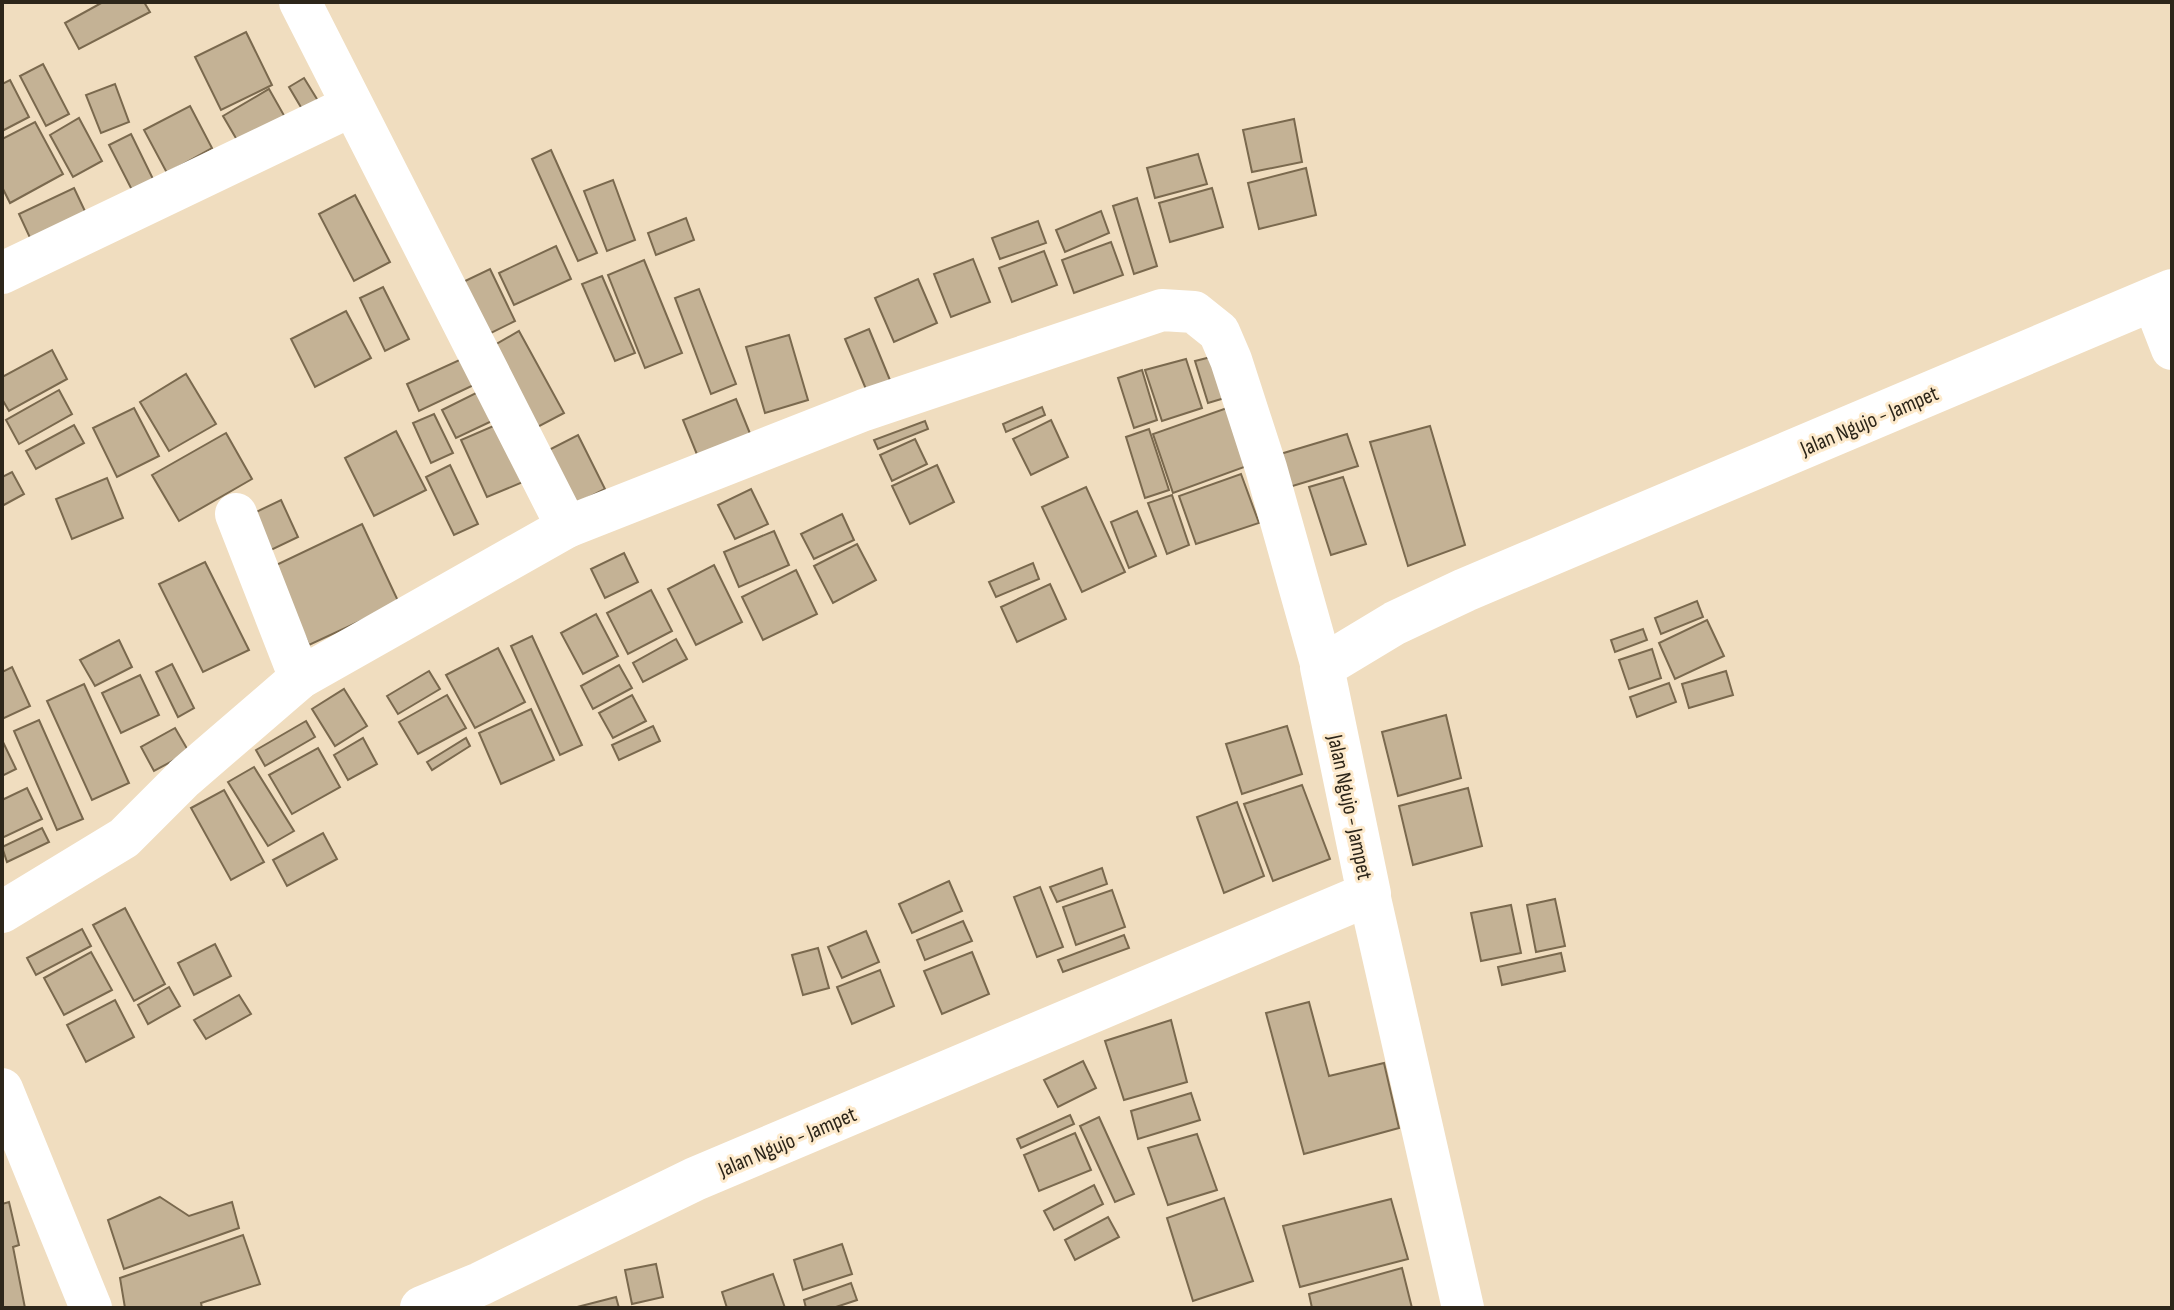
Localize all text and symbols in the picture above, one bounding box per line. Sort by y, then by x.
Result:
street label: Jalan Ngujo - Jampet [1795,380,1943,463]
street label: Jalan Ngujo - Jampet [1321,731,1378,883]
street label: Jalan Ngujo - Jampet [713,1101,861,1184]

